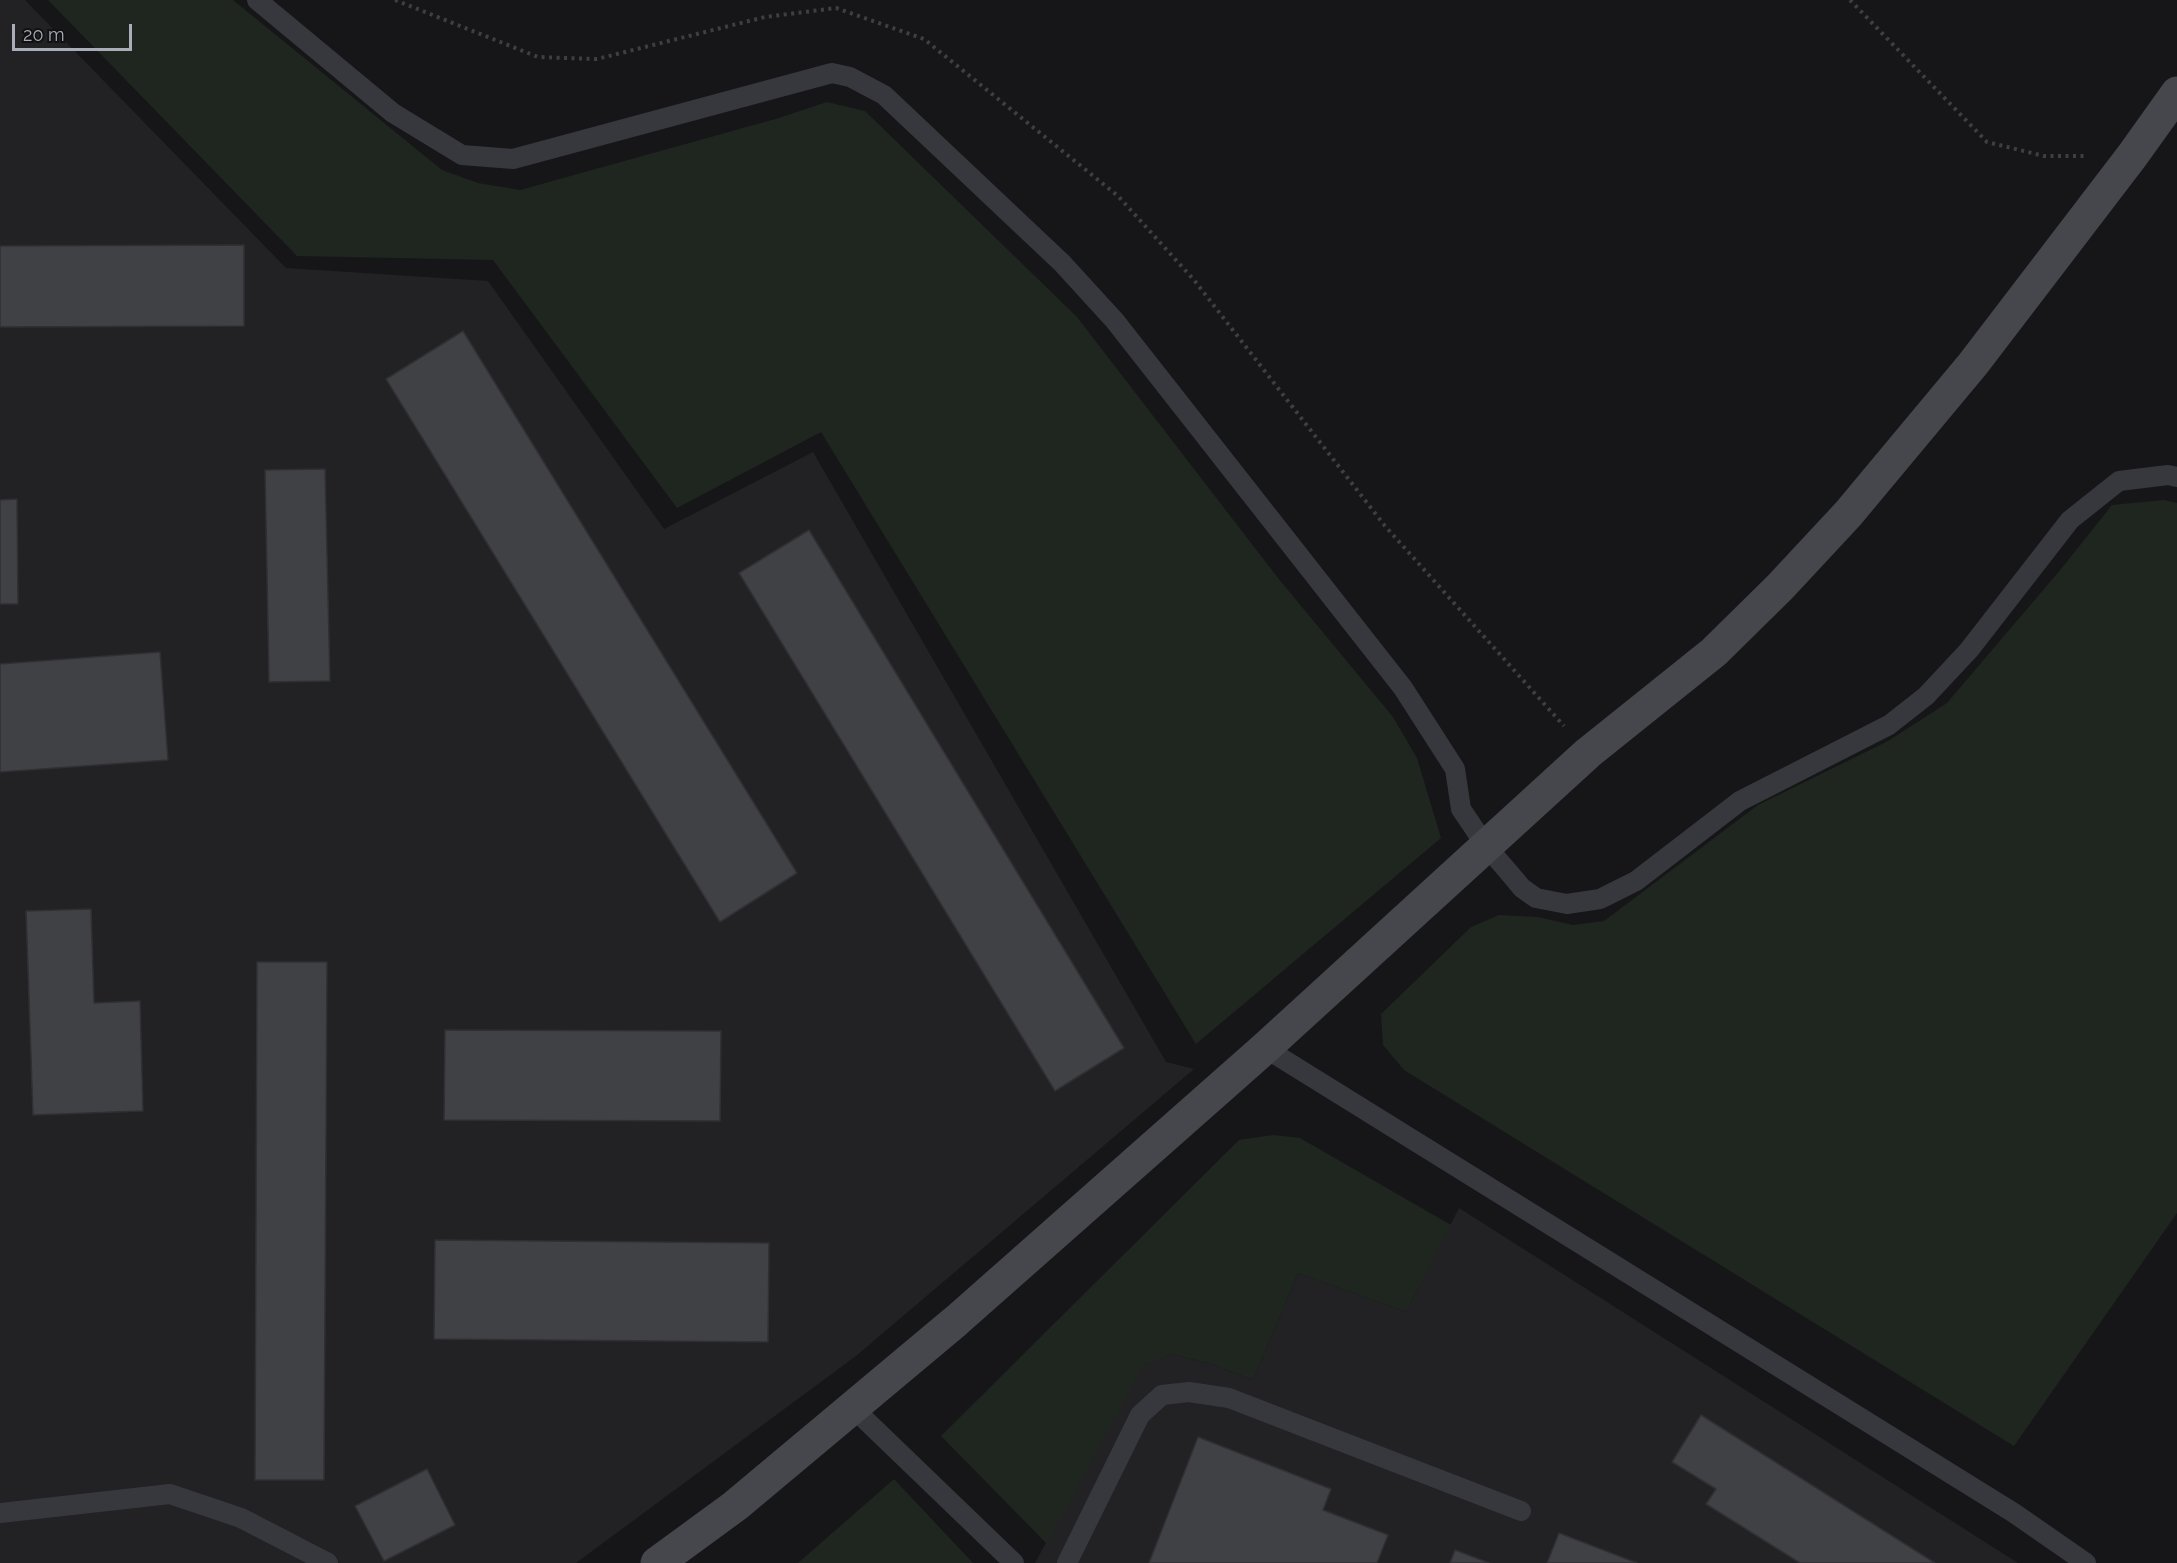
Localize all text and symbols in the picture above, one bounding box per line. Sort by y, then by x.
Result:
scale bar [15,12,135,50]
text: 20 m [23,24,65,45]

